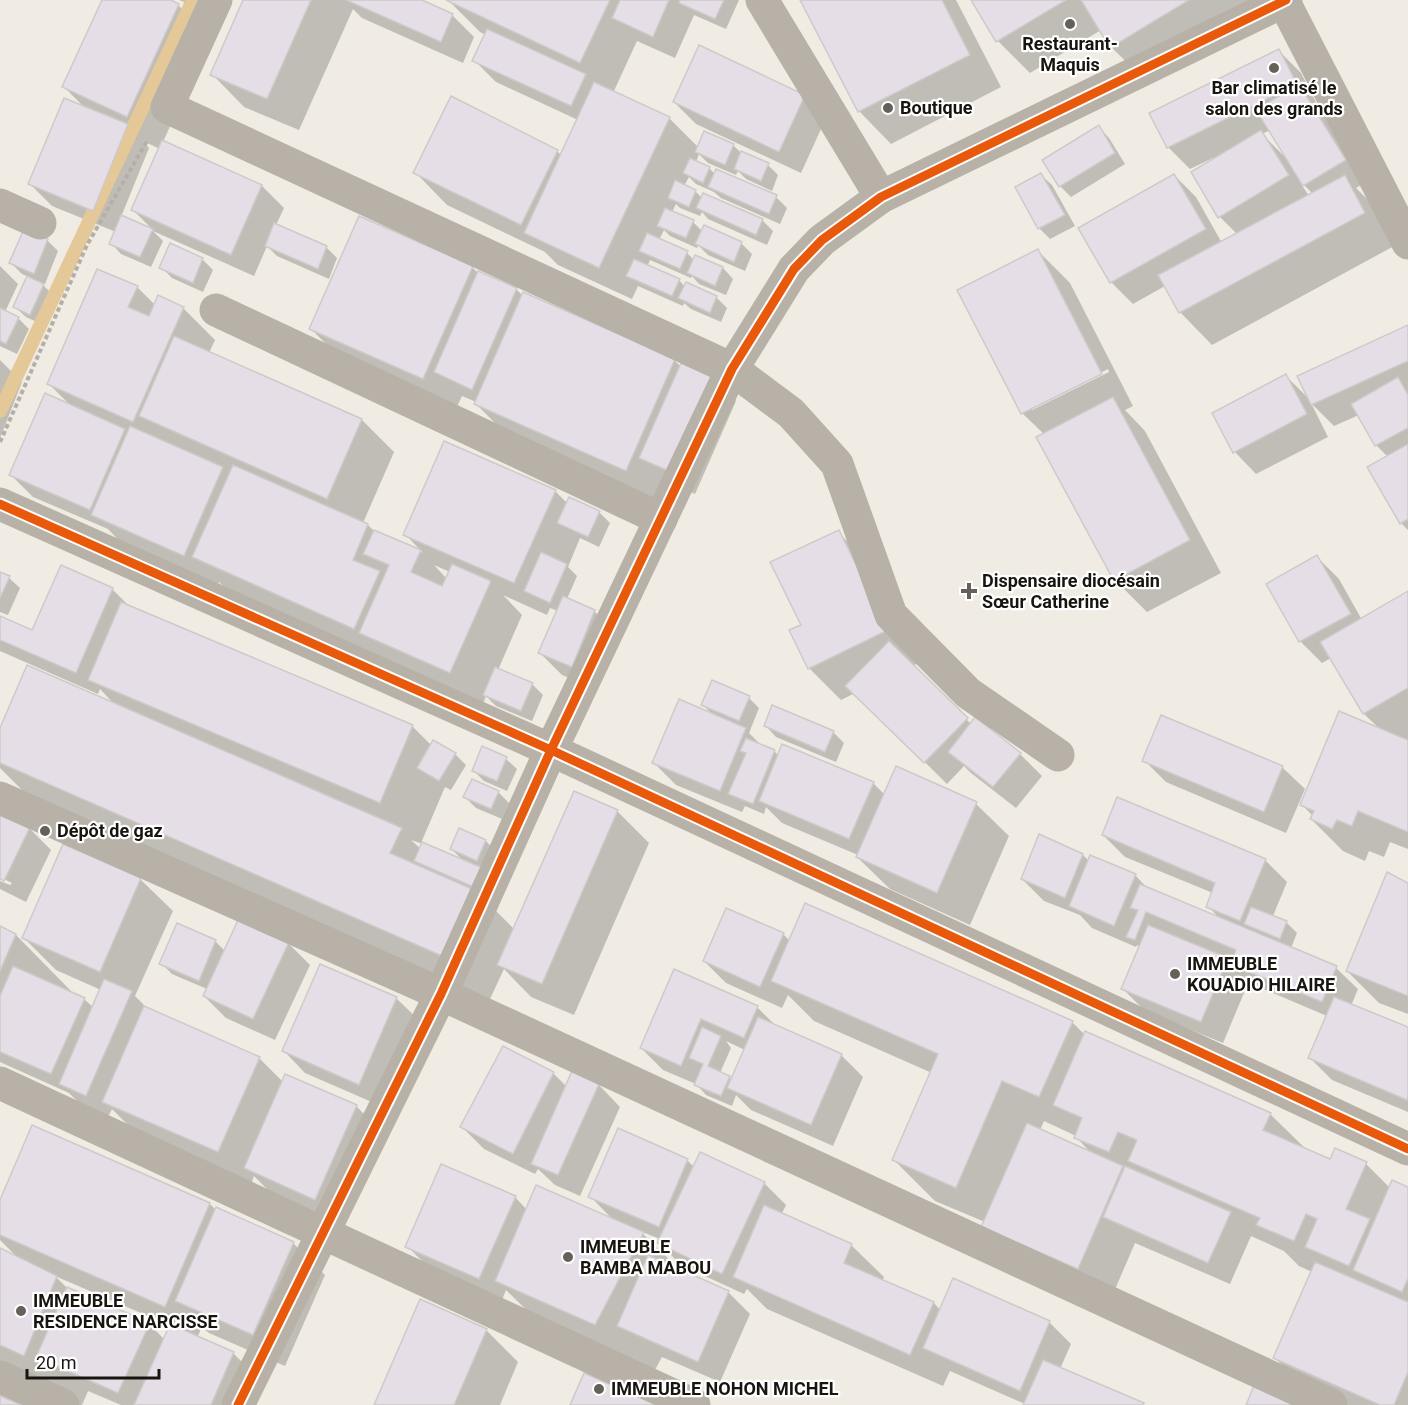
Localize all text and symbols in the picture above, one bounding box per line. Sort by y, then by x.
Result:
marker: Restaurant- Maquis [1063,17,1077,31]
place label: Restaurant- Maquis [1022,33,1118,75]
marker: Bar climatisé le salon des grands [1267,61,1281,75]
place label: Bar climatisé le salon des grands [1205,77,1343,119]
place label: Boutique [900,97,973,118]
marker: Boutique [881,101,895,115]
place label: Dispensaire diocésain Sœur Catherine [982,570,1160,612]
marker: Dispensaire diocésain Sœur Catherine [960,582,978,600]
place label: Dépôt de gaz [57,820,163,841]
marker: Dépôt de gaz [38,824,52,838]
place label: IMMEUBLE KOUADIO HILAIRE [1187,953,1335,995]
marker: IMMEUBLE KOUADIO HILAIRE [1168,967,1182,981]
place label: IMMEUBLE BAMBA MABOU [580,1236,711,1278]
marker: IMMEUBLE BAMBA MABOU [561,1250,575,1264]
place label: IMMEUBLE RESIDENCE NARCISSE [33,1290,218,1332]
marker: IMMEUBLE RESIDENCE NARCISSE [14,1304,28,1318]
scale bar [27,1342,159,1380]
text: 20 m [36,1352,76,1373]
place label: IMMEUBLE NOHON MICHEL [611,1378,839,1399]
marker: IMMEUBLE NOHON MICHEL [592,1382,606,1396]

